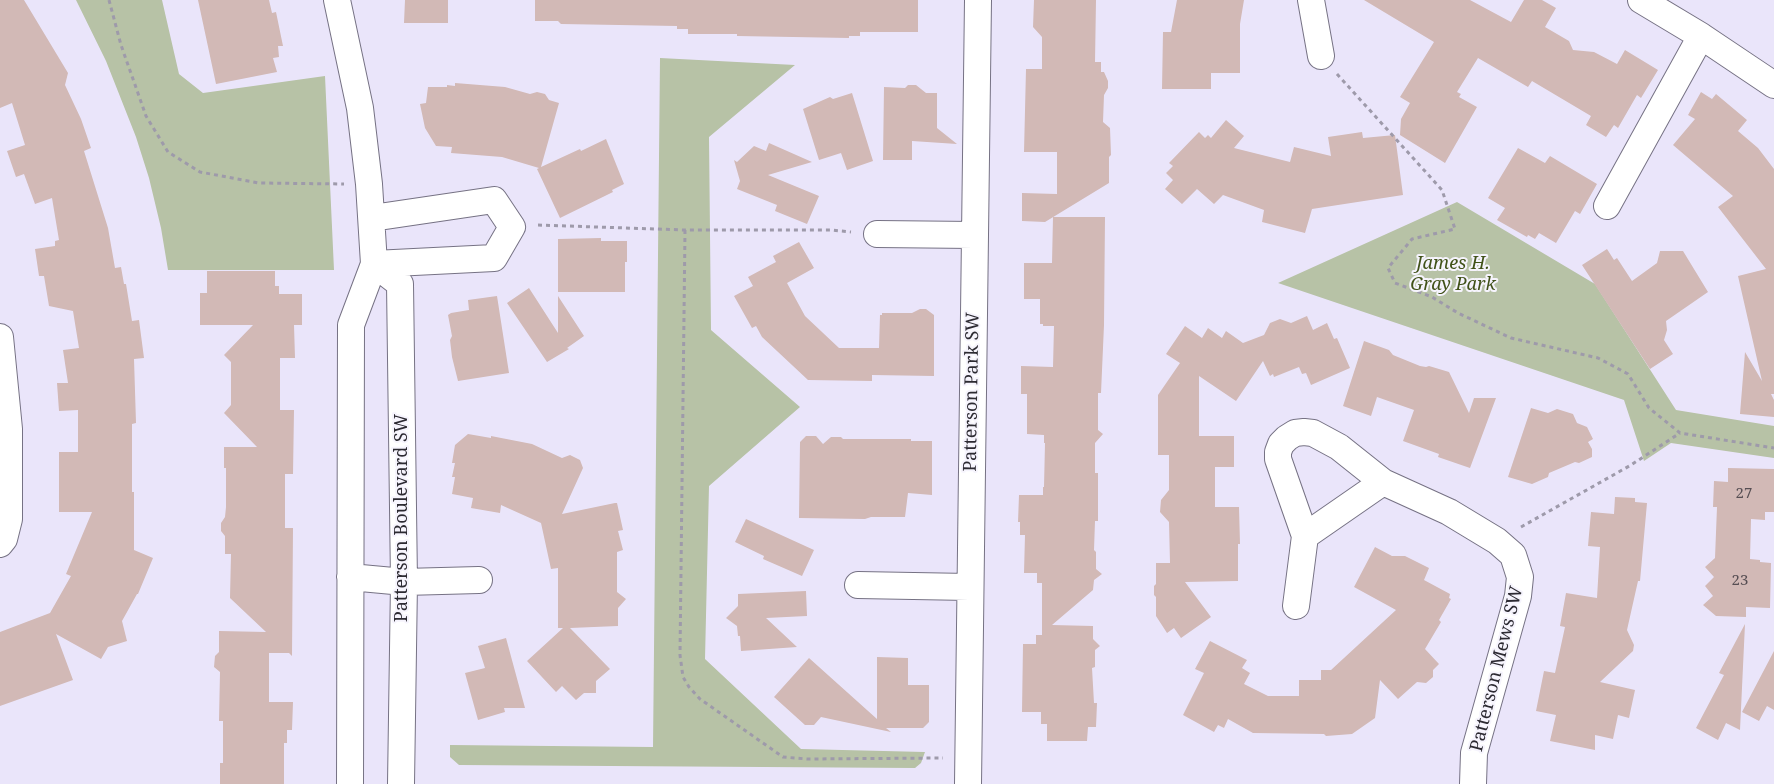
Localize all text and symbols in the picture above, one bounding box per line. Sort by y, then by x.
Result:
park label: James H. Gray Park [1410,253,1496,296]
street label: Patterson Park SW [960,312,984,472]
street label: Patterson Boulevard SW [391,414,413,622]
house number: 27 [1736,485,1752,503]
house number: 23 [1732,572,1748,590]
street label: Patterson Mews SW [1466,584,1528,754]

